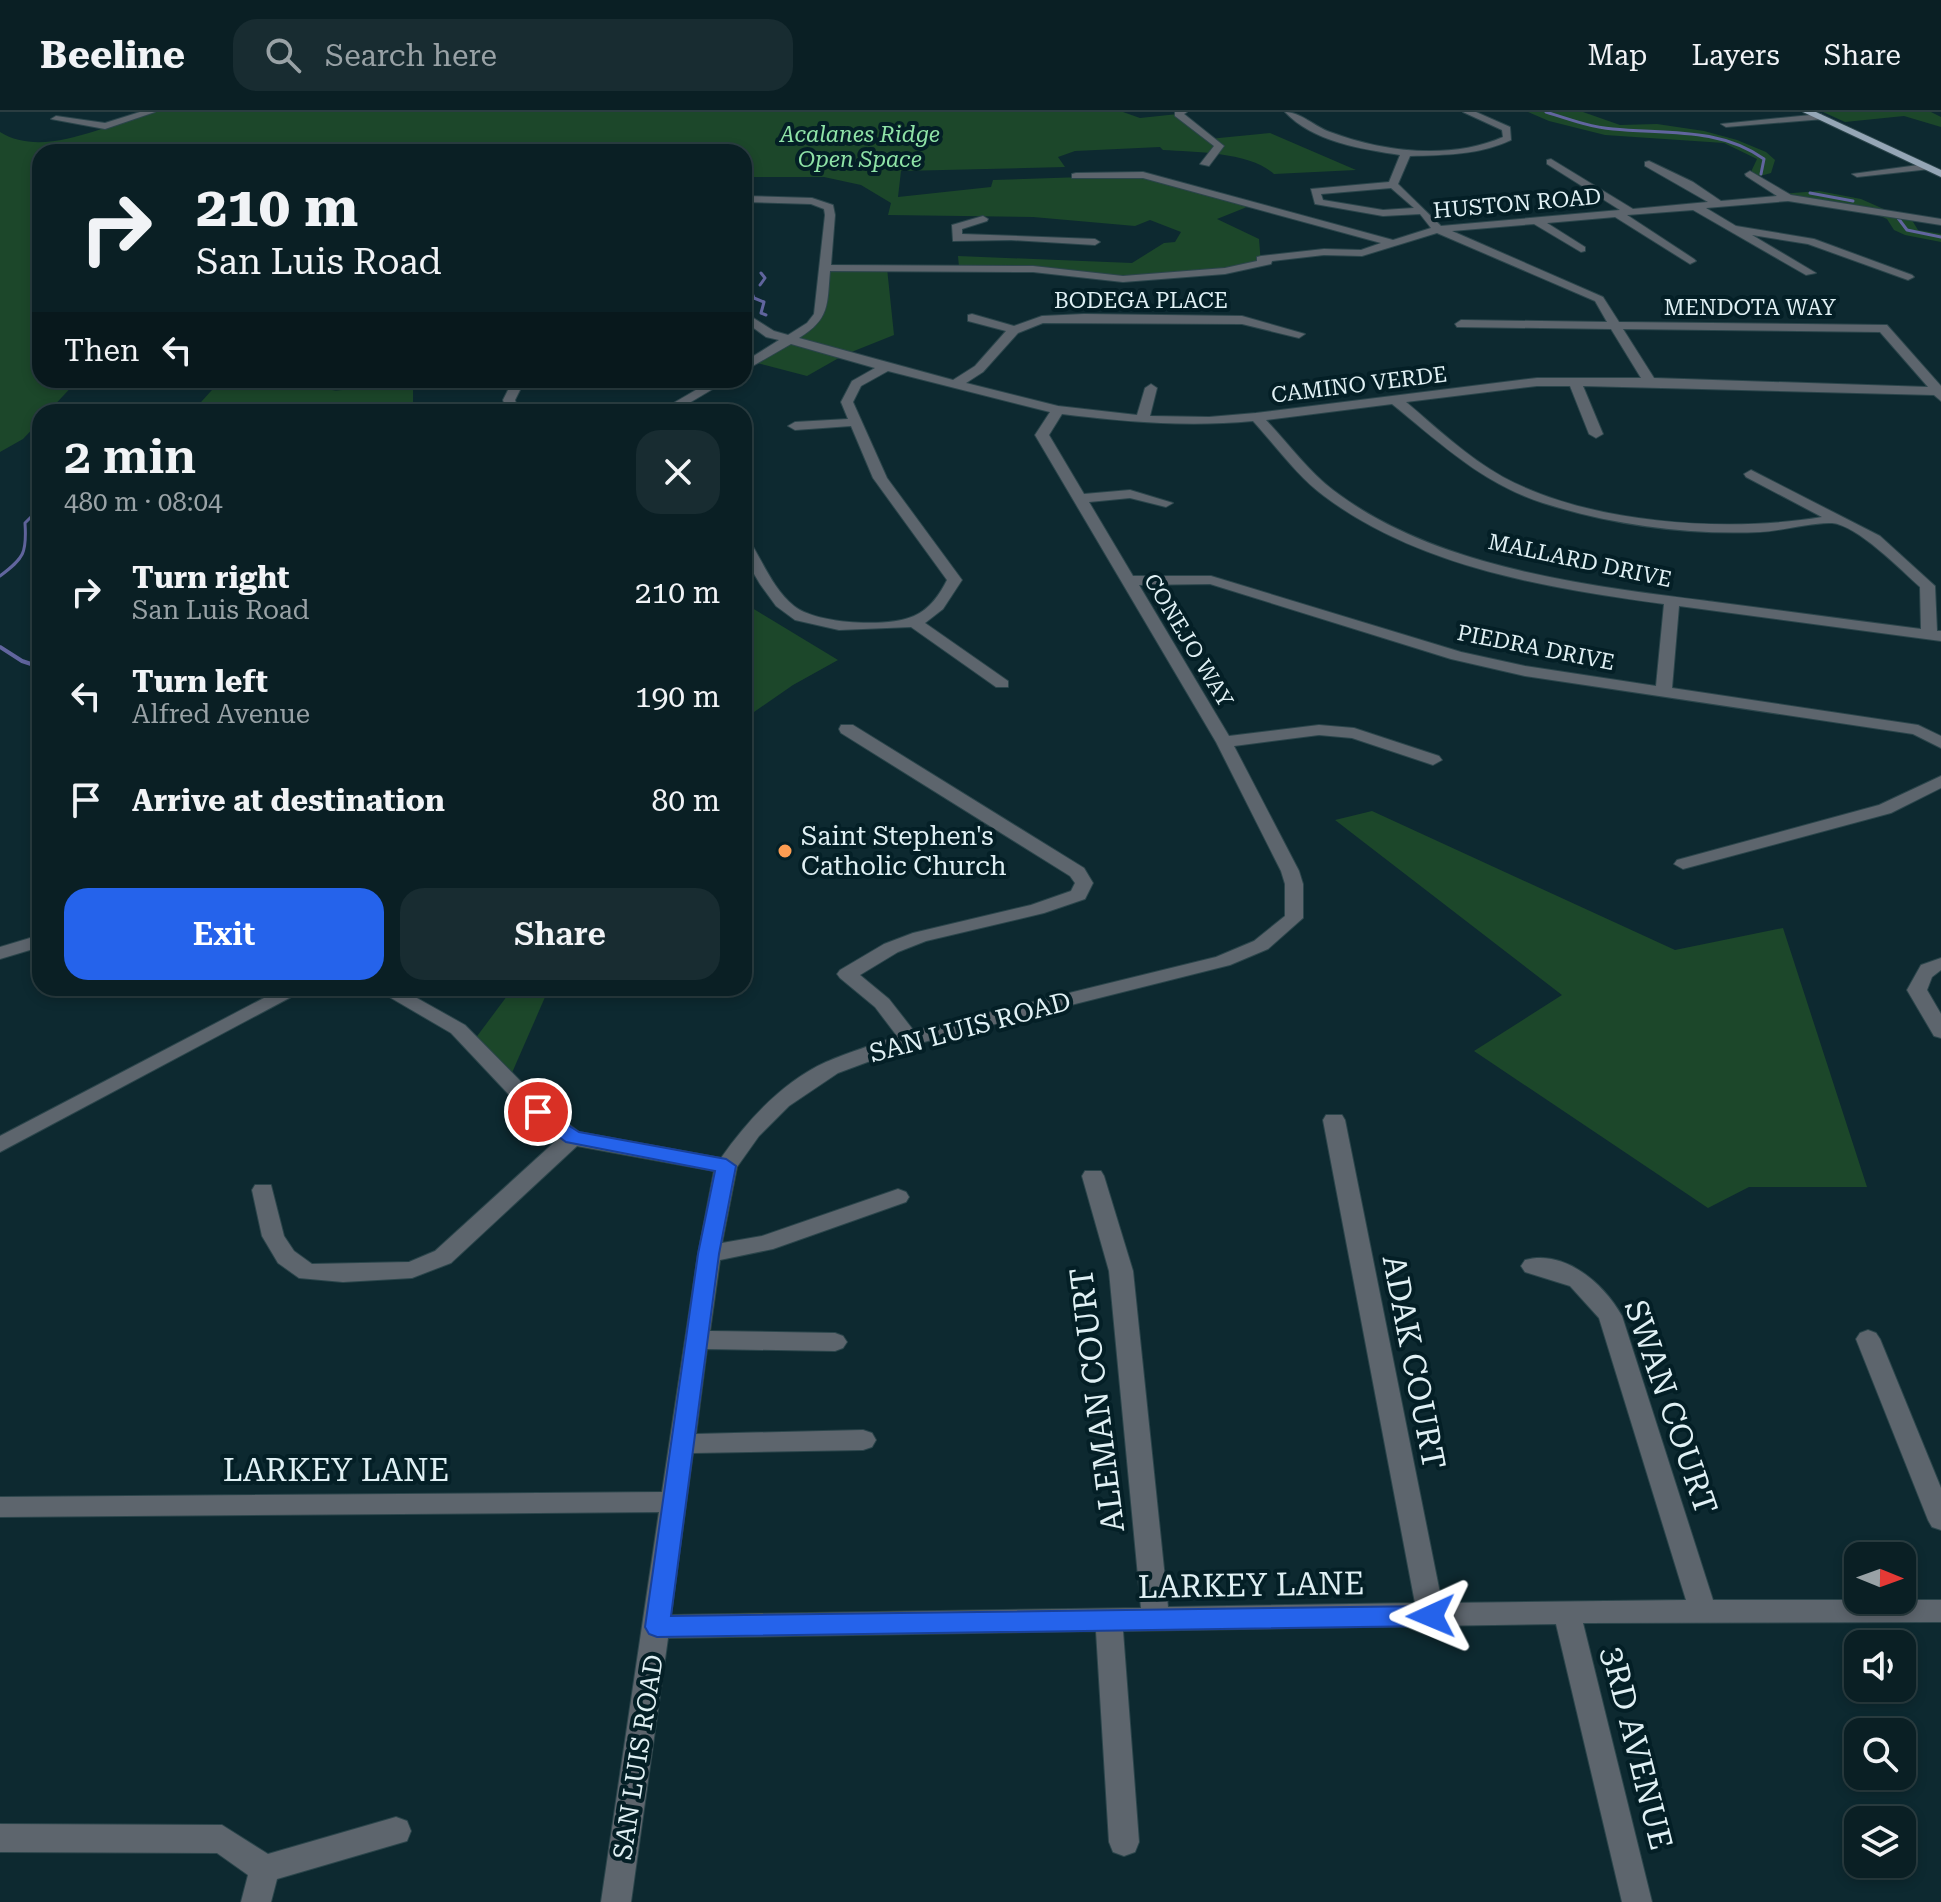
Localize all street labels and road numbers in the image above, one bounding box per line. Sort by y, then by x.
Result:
street label: HUSTON ROAD [1432,184,1602,223]
street label: BODEGA PLACE [1054,288,1228,313]
street label: MENDOTA WAY [1664,295,1836,320]
street label: CAMINO VERDE [1270,361,1448,408]
street label: MALLARD DRIVE [1486,529,1674,592]
street label: CONEJO WAY [1139,569,1238,711]
street label: PIEDRA DRIVE [1455,620,1617,675]
street label: SAN LUIS ROAD [866,986,1074,1068]
street label: ADAK COURT [1375,1252,1453,1472]
street label: ALEMAN COURT [1062,1266,1132,1534]
street label: SWAN COURT [1617,1295,1725,1519]
street label: LARKEY LANE [223,1451,449,1489]
street label: LARKEY LANE [1137,1564,1365,1606]
street label: 3RD AVENUE [1593,1642,1681,1854]
street label: SAN LUIS ROAD [607,1652,669,1862]

